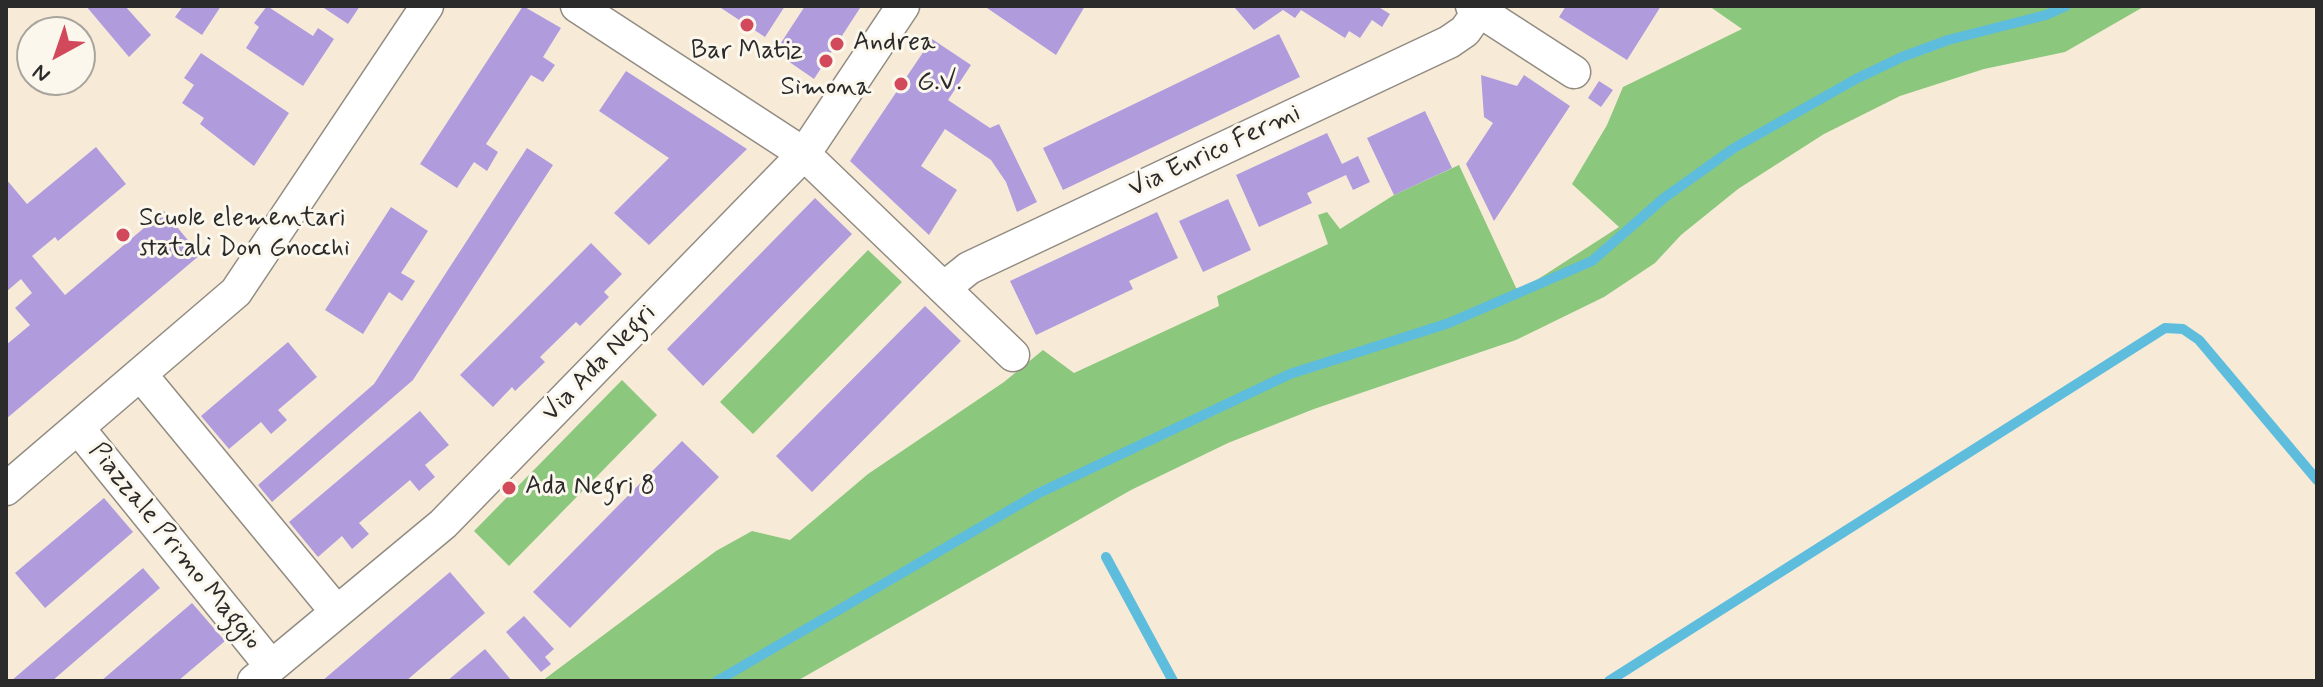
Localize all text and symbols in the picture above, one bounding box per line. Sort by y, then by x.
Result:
north arrow [16,16,96,96]
marker: Bar Matiz [738,16,756,34]
place label: Andrea [853,28,936,60]
marker: Andrea [828,35,846,53]
place label: Bar Matiz [691,37,803,69]
marker: Simona [817,52,835,70]
text: N [27,57,56,88]
place label: G.V. [917,68,962,100]
place label: Simona [781,73,871,105]
marker: G.V. [892,75,910,93]
street label: Via Enrico Fermi [1124,99,1306,205]
place label: Scuole elementari statali Don Gnocchi [139,204,350,266]
marker: Scuole elementari statali Don Gnocchi [114,226,132,244]
street label: Via Ada Negri [536,299,664,429]
street label: Piazzale Primo Maggio [81,437,267,657]
place label: Ada Negri 8 [525,472,655,504]
marker: Ada Negri 8 [500,479,518,497]

